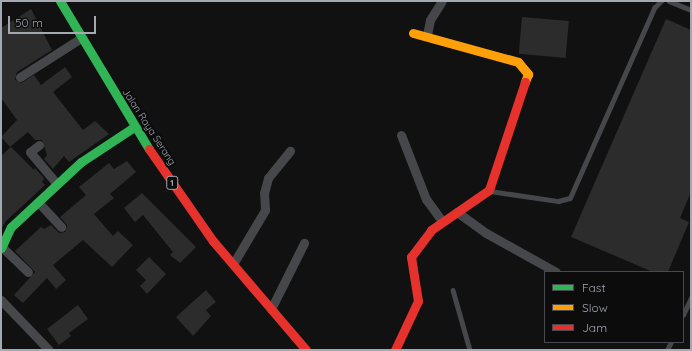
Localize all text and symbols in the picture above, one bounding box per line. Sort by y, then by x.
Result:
scale bar [10,8,98,34]
text: 50 m [15,15,43,30]
street label: Jalan Raya Serang [120,86,178,168]
road number: 1 [166,176,178,190]
legend [544,271,684,343]
text: Fast [582,280,606,295]
text: Slow [582,300,608,315]
text: Jam [582,320,607,335]

